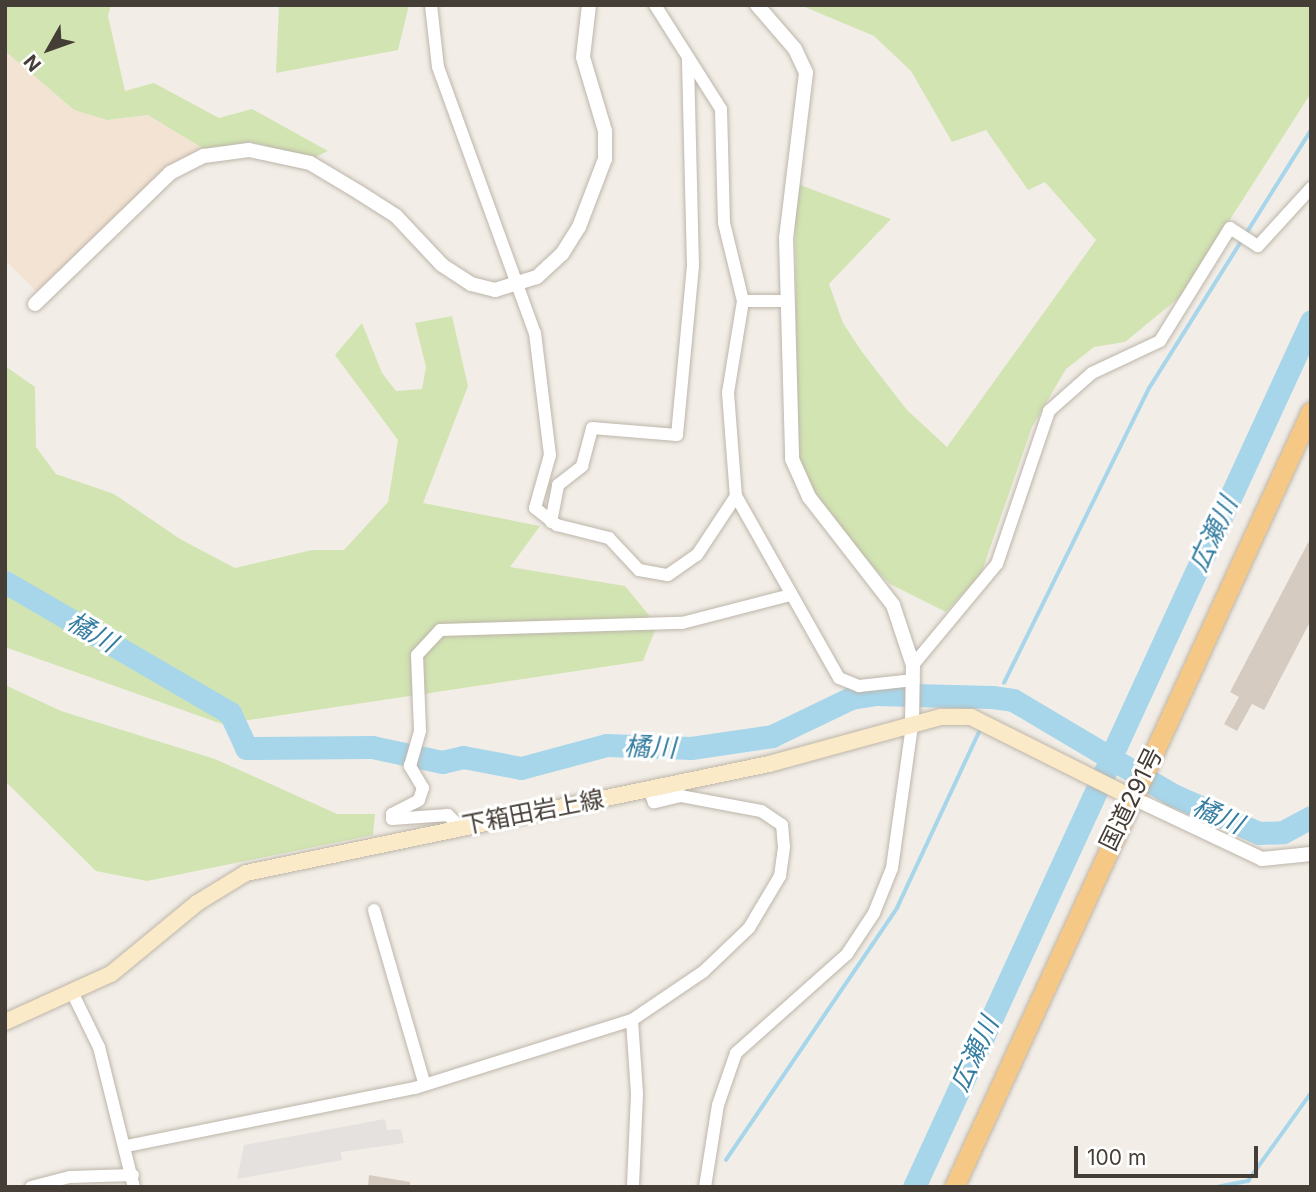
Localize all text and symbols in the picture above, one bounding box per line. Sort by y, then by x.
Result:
north arrow [14,14,84,84]
text: N [19,50,46,76]
water label: 広瀬川 [1182,492,1244,576]
water label: 橘川 [62,605,122,659]
water label: 橘川 [623,731,677,763]
street label: 国道291号 [1094,743,1168,855]
street label: 下箱田岩上線 [460,784,606,840]
water label: 橘川 [1188,790,1248,840]
water label: 広瀬川 [943,1012,1005,1096]
scale bar [1078,1132,1262,1176]
text: 100 m [1087,1145,1146,1170]

